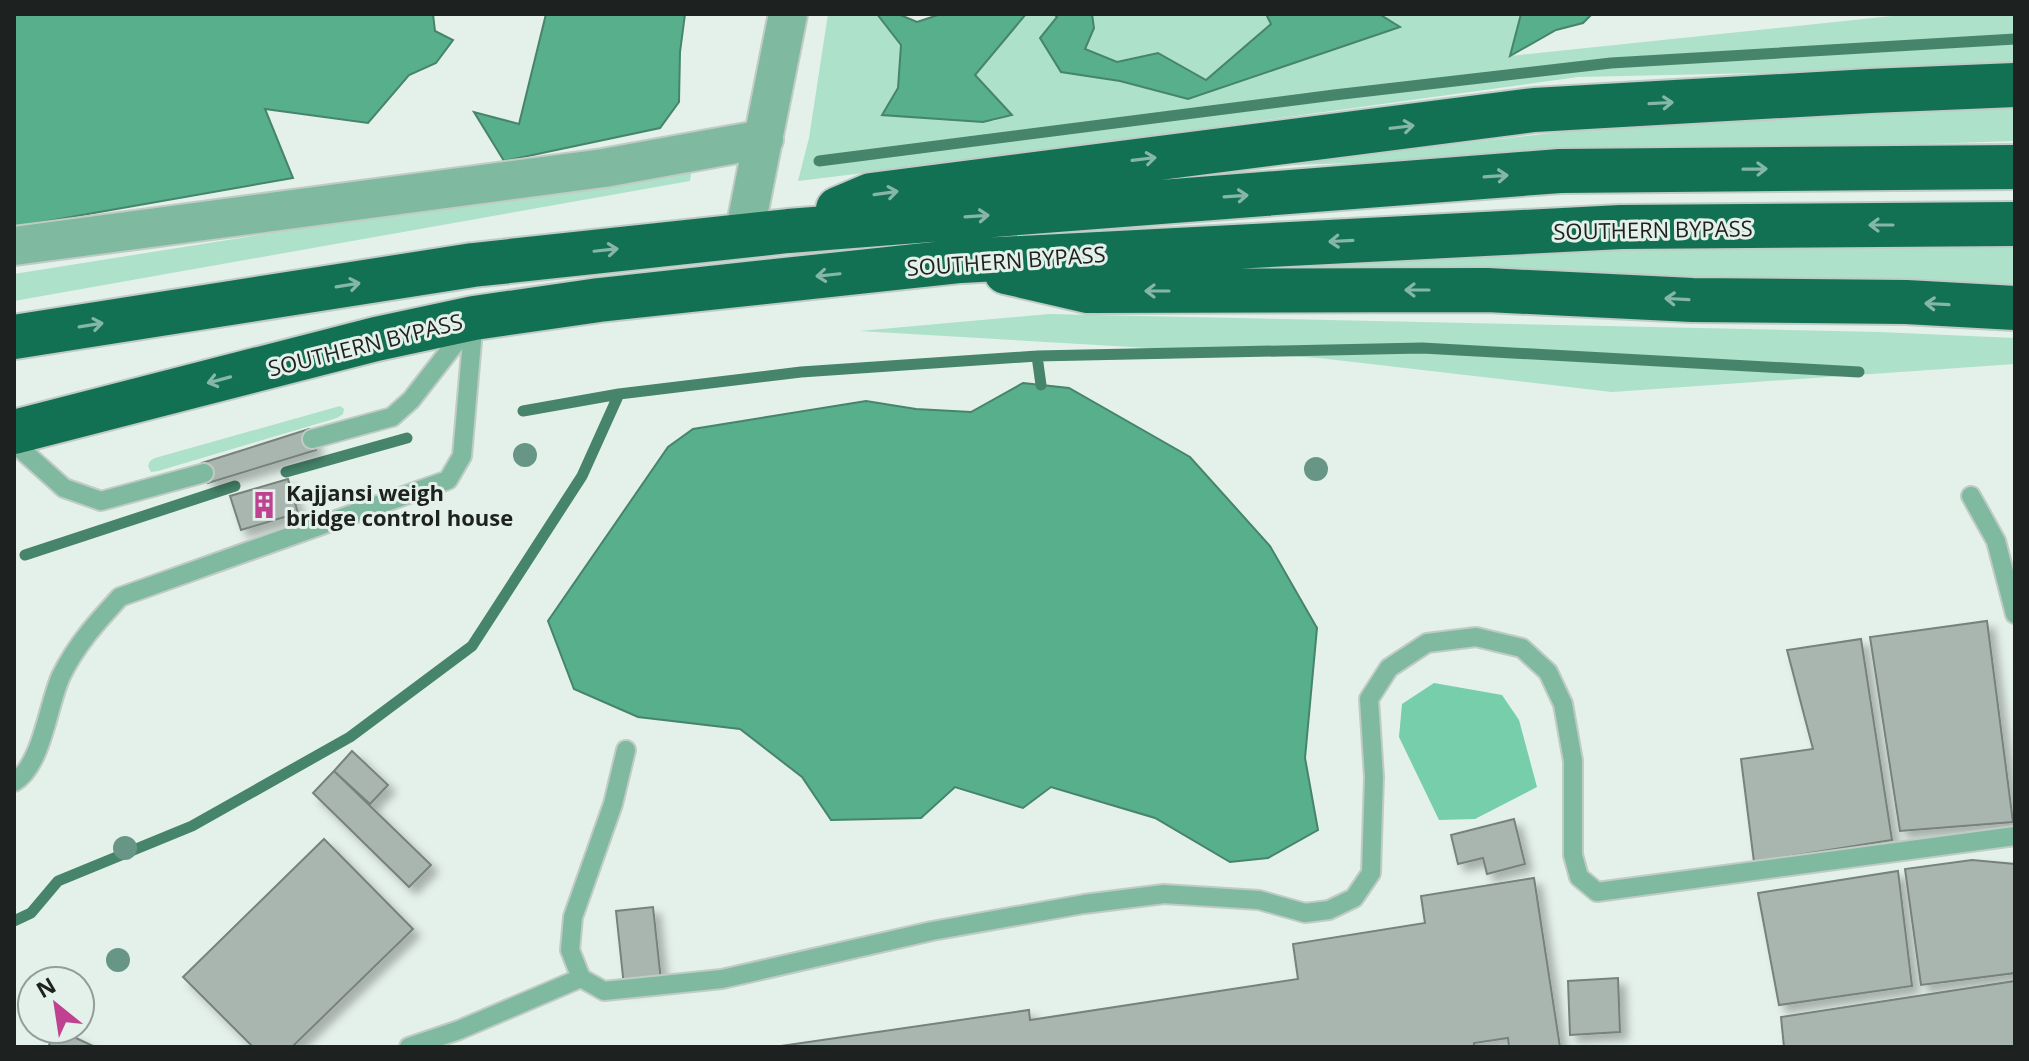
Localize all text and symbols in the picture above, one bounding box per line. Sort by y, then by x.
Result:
one-way arrow [1647,95,1674,110]
one-way arrow [1389,119,1414,134]
one-way arrow [1130,151,1157,166]
one-way arrow [1741,161,1768,177]
one-way arrow [1482,168,1509,183]
one-way arrow [873,185,898,200]
one-way arrow [1223,188,1249,203]
one-way arrow [963,208,990,223]
street label: SOUTHERN BYPASS [1553,212,1753,246]
one-way arrow [1868,217,1895,233]
one-way arrow [1328,233,1355,248]
street label: SOUTHERN BYPASS [905,238,1107,282]
one-way arrow [592,243,618,258]
one-way arrow [815,268,842,283]
one-way arrow [335,276,360,291]
one-way arrow [1404,282,1431,298]
one-way arrow [1144,283,1171,298]
one-way arrow [1664,291,1691,306]
one-way arrow [1924,296,1951,311]
street label: SOUTHERN BYPASS [265,305,465,383]
one-way arrow [78,317,103,332]
one-way arrow [207,374,233,389]
place label: Kajjansi weigh bridge control house [286,477,513,532]
building icon: Kajjansi weigh bridge control house [249,490,279,520]
north arrow [16,965,96,1045]
text: N [30,969,61,1004]

